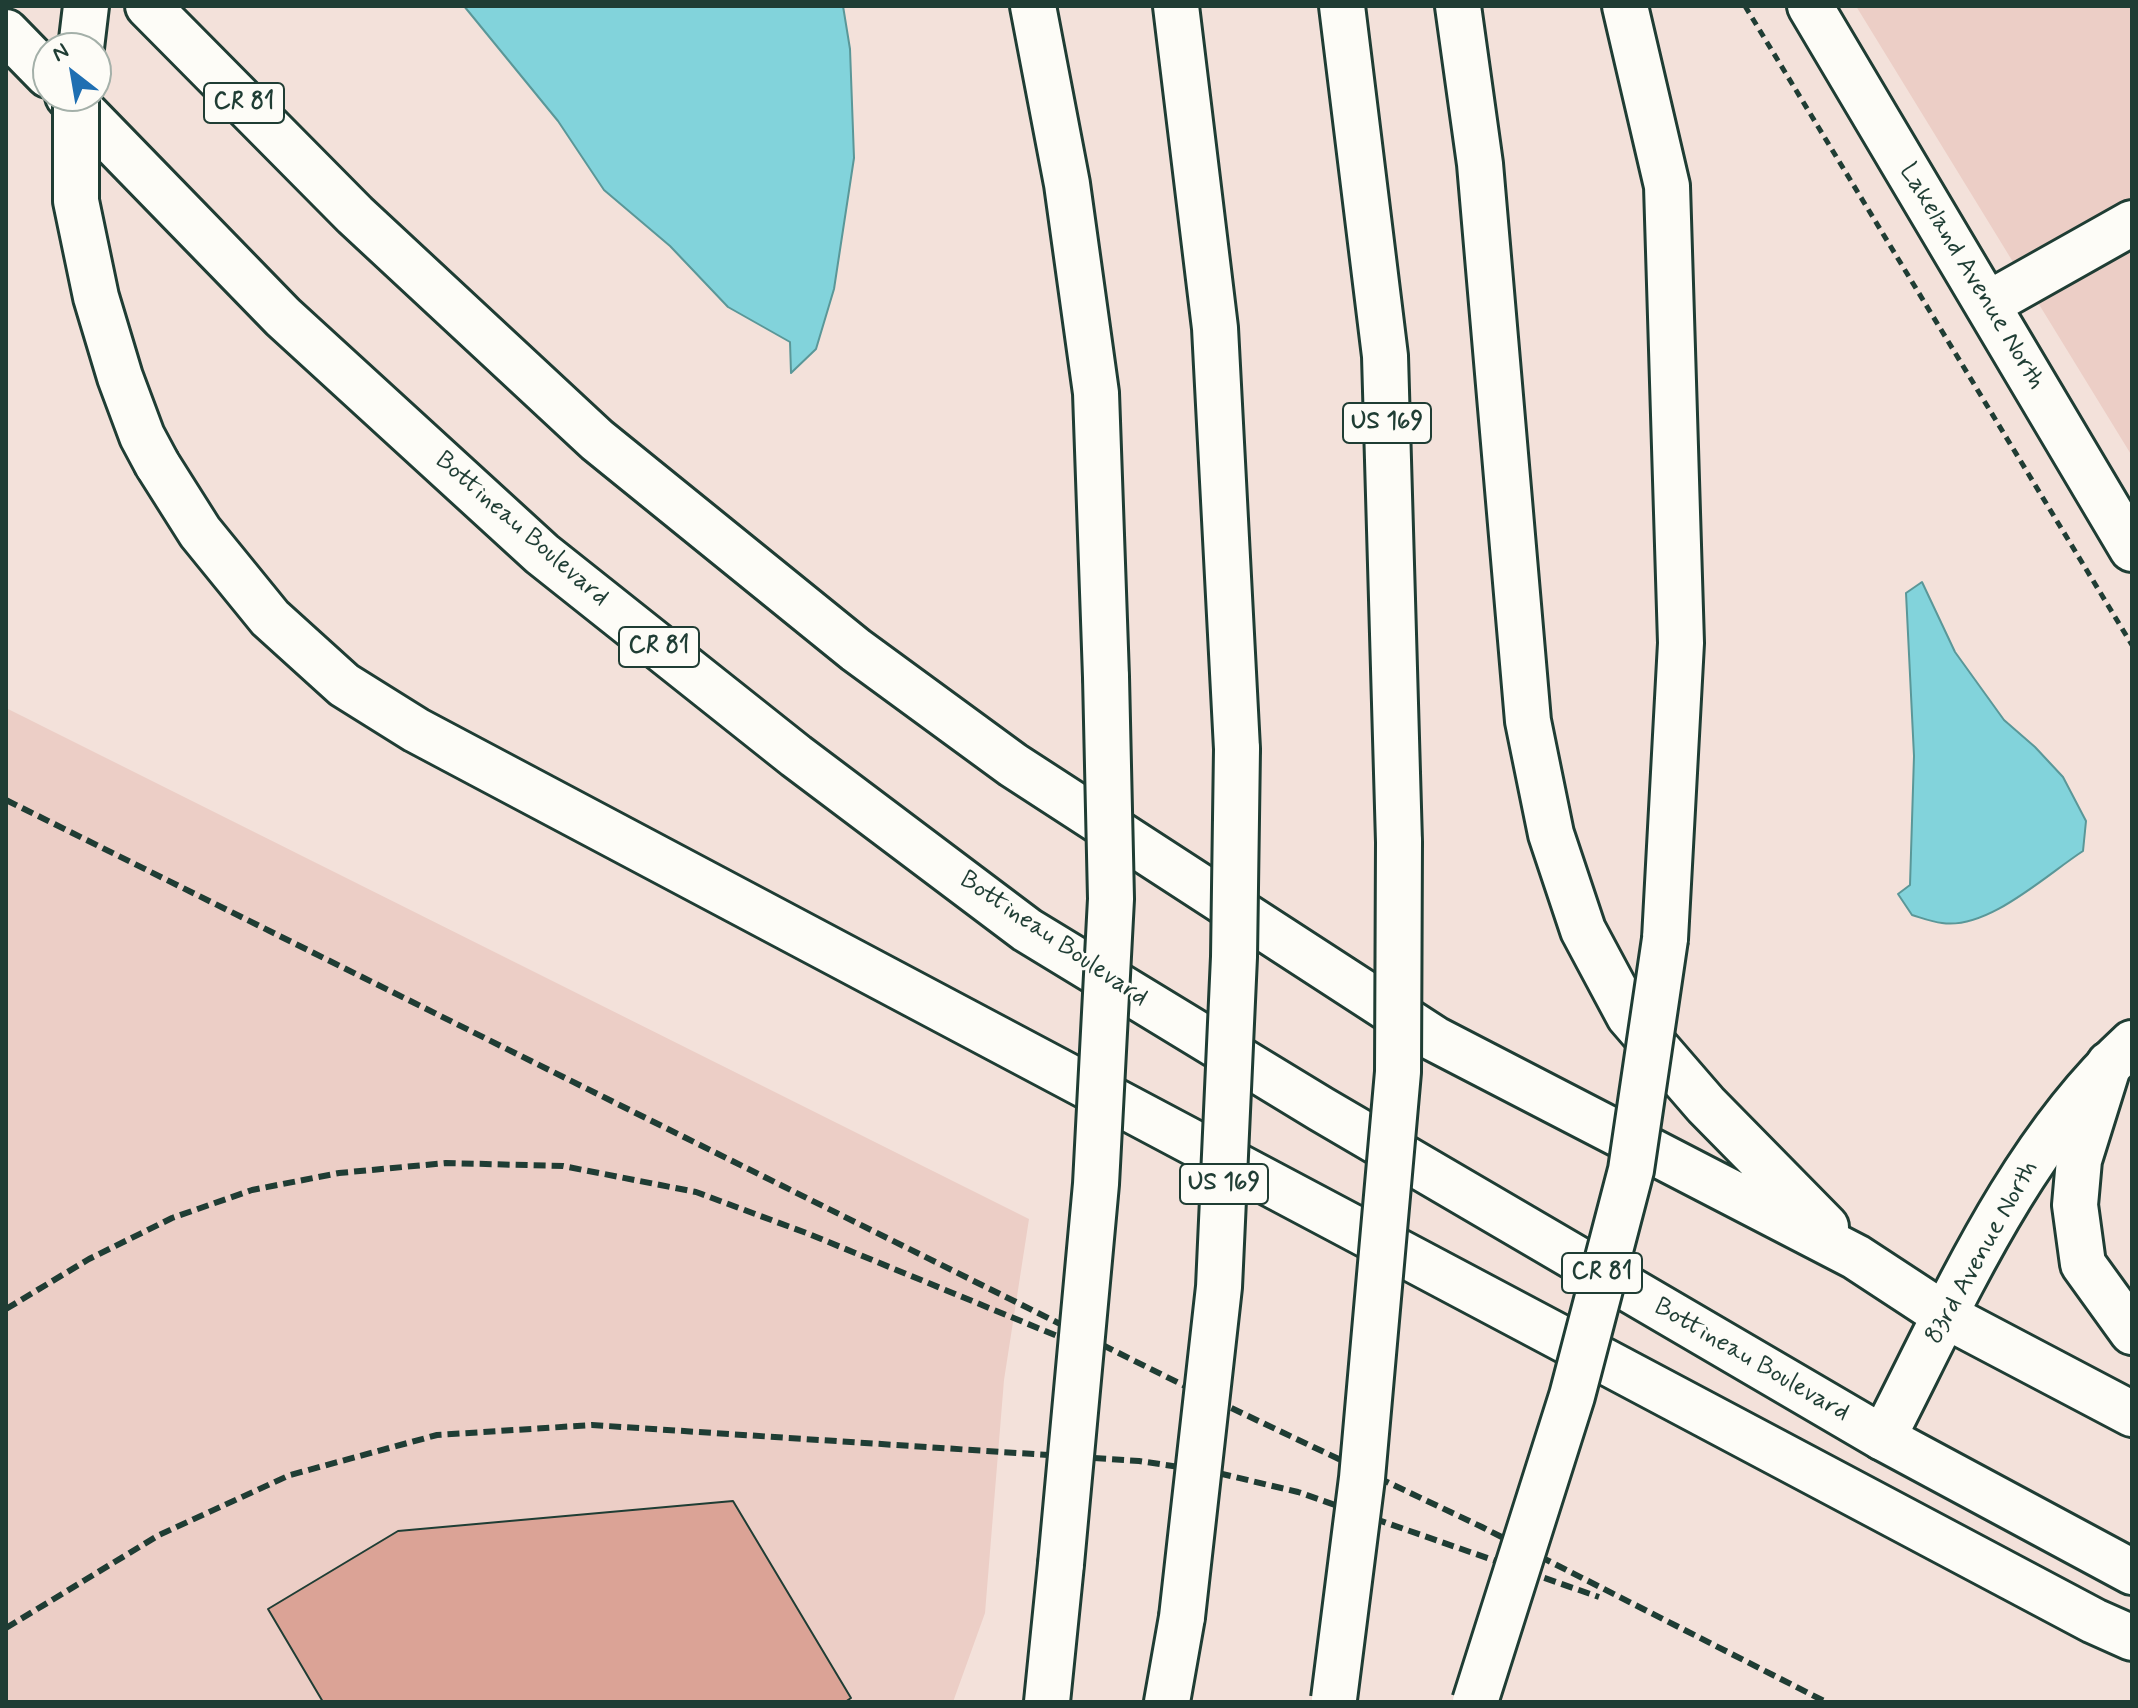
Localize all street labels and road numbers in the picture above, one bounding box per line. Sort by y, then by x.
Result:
road number: CR 81 [204,83,284,123]
street label: Lakeland Avenue North [1891,158,2051,396]
road number: US 169 [1343,403,1431,443]
street label: Bottineau Boulevard [427,446,615,614]
road number: CR 81 [619,627,699,667]
street label: Bottineau Boulevard [953,865,1153,1015]
street label: 83rd Avenue North [1920,1156,2046,1350]
road number: US 169 [1180,1164,1268,1204]
road number: CR 81 [1562,1253,1642,1293]
street label: Bottineau Boulevard [1648,1292,1854,1430]

